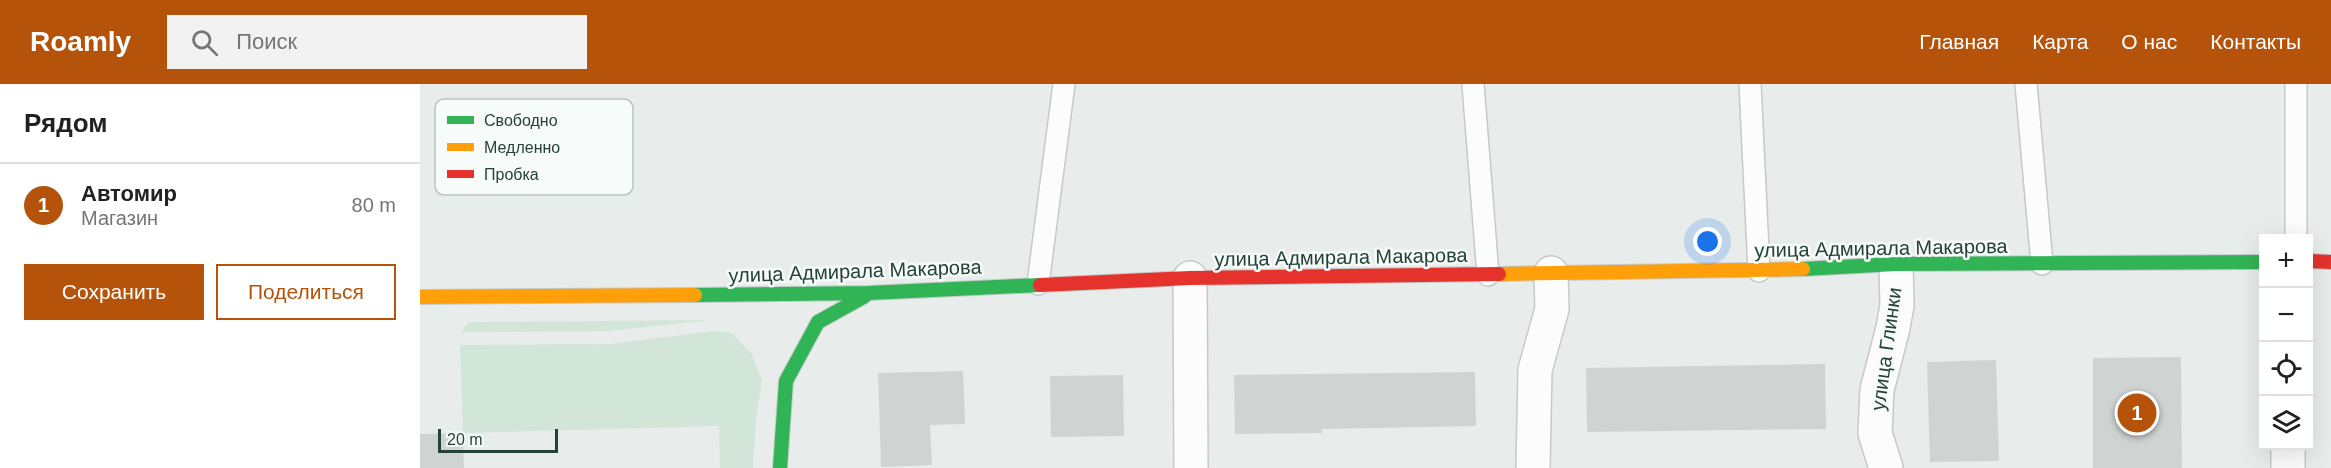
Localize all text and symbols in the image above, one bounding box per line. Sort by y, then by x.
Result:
search box [167,15,587,69]
text: Roamly [30,26,131,57]
icon: search [188,26,221,59]
text: Поиск [236,29,297,54]
text: Главная [1919,30,1999,53]
text: Карта [2032,30,2088,53]
text: О нас [2121,30,2177,53]
text: Контакты [2210,30,2301,53]
legend [435,99,633,195]
text: Рядом [24,108,107,138]
text: Свободно [484,112,558,129]
text: Медленно [484,139,560,156]
text: Пробка [484,166,539,183]
text: Автомир [81,181,177,206]
text: 1 [38,194,49,216]
text: 80 m [352,194,396,216]
text: Магазин [81,207,158,229]
your location [1693,227,1722,256]
map controls [2259,234,2313,450]
button: + [2259,234,2313,288]
street label: улица Адмирала Макарова [1754,235,2009,261]
street label: улица Адмирала Макарова [1214,244,1469,270]
street label: улица Адмирала Макарова [728,256,983,286]
button: Сохранить [24,264,204,320]
button: Поделиться [216,264,396,320]
street label: улица Глинки [1866,286,1906,412]
button: − [2259,288,2313,342]
button: locate [2259,342,2313,396]
pin: 1 [2118,390,2156,436]
button: layers [2259,396,2313,450]
scale bar [438,426,558,454]
text: 20 m [447,431,483,448]

